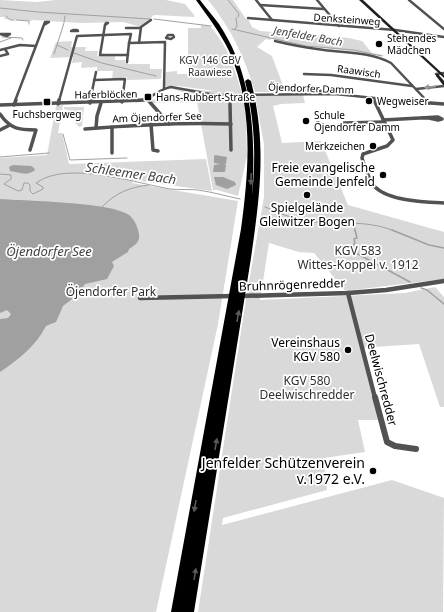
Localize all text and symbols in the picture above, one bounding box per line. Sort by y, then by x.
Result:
street label: Denksteinweg [313,10,381,28]
water label: Jenfelder Bach [270,22,344,49]
place label: Stehendes Mädchen [387,31,437,57]
marker: Stehendes Mädchen [374,39,384,49]
park label: KGV 146 GBV Raawiese [179,53,241,79]
street label: Raawisch [336,61,382,81]
street label: Öjendorfer Damm [268,80,354,96]
one-way arrow [424,84,436,91]
street label: Haferblöcken [74,86,138,102]
place label: Hans-Rubbert-Straße [156,90,255,104]
marker: Hans-Rubbert-Straße [143,92,153,102]
place label: Wegweiser [377,94,429,108]
marker: Wegweiser [364,96,374,106]
marker: Fuchsbergweg [42,97,52,107]
place label: Fuchsbergweg [13,107,81,121]
street label: Am Öjendorfer See [112,108,202,126]
place label: Schule Öjendorfer Damm [314,108,400,134]
marker: Schule Öjendorfer Damm [301,116,311,126]
place label: Merkzeichen [305,139,365,153]
marker: Merkzeichen [368,141,378,151]
water label: Schleemer Bach [85,158,177,188]
place label: Freie evangelische Gemeinde Jenfeld [271,159,375,190]
marker: Freie evangelische Gemeinde Jenfeld [378,170,388,180]
one-way arrow [248,173,254,186]
marker: Spielgelände Gleiwitzer Bogen [302,190,312,200]
place label: Spielgelände Gleiwitzer Bogen [259,199,355,230]
water label: Öjendorfer See [6,242,92,260]
park label: KGV 583 Wittes-Koppel v. 1912 [297,242,419,273]
street label: Bruhnrögenredder [238,274,346,295]
park label: Öjendorfer Park [66,283,157,300]
one-way arrow [235,310,241,322]
street label: Deelwischredder [361,332,402,428]
place label: Vereinshaus KGV 580 [271,334,340,365]
marker: Vereinshaus KGV 580 [343,345,353,355]
park label: KGV 580 Deelwischredder [260,372,354,403]
one-way arrow [214,438,220,450]
place label: Jenfelder Schützenverein v.1972 e.V. [200,453,365,488]
marker: Jenfelder Schützenverein v.1972 e.V. [368,466,378,476]
one-way arrow [192,500,198,512]
one-way arrow [192,567,198,580]

